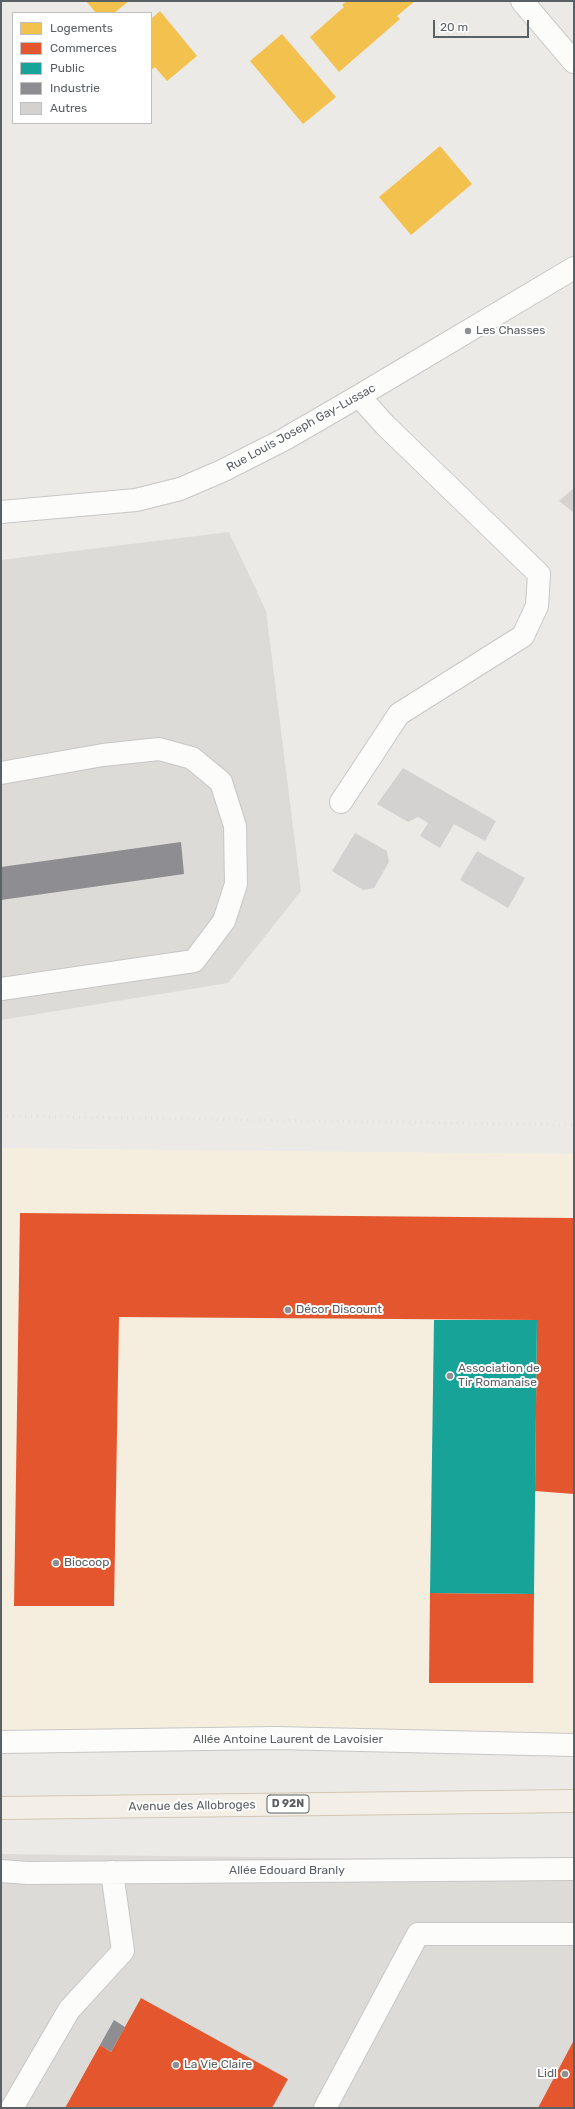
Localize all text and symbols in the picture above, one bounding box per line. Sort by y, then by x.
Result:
legend [12,12,152,124]
scale bar [435,12,531,38]
text: 20 m [440,20,468,34]
text: Logements [50,21,113,35]
text: Commerces [50,41,117,55]
text: Public [50,61,85,75]
text: Industrie [50,81,100,95]
text: Autres [50,101,87,115]
place label: Les Chasses [476,324,545,338]
marker: Les Chasses [463,326,473,336]
street label: Rue Louis Joseph Gay-Lussac [224,381,378,475]
place label: Décor Discount [296,1303,382,1317]
marker: Décor Discount [283,1305,293,1315]
place label: Association de Tir Romanaise [458,1362,540,1390]
marker: Association de Tir Romanaise [445,1371,455,1381]
place label: Biocoop [64,1556,109,1570]
marker: Biocoop [51,1558,61,1568]
street label: Allée Antoine Laurent de Lavoisier [193,1733,383,1747]
road number: D 92N [267,1795,309,1813]
street label: Avenue des Allobroges [128,1798,256,1814]
street label: Allée Edouard Branly [229,1864,345,1878]
place label: La Vie Claire [184,2058,252,2072]
marker: La Vie Claire [171,2060,181,2070]
place label: Lidl [537,2067,557,2081]
marker: Lidl [560,2069,570,2079]

